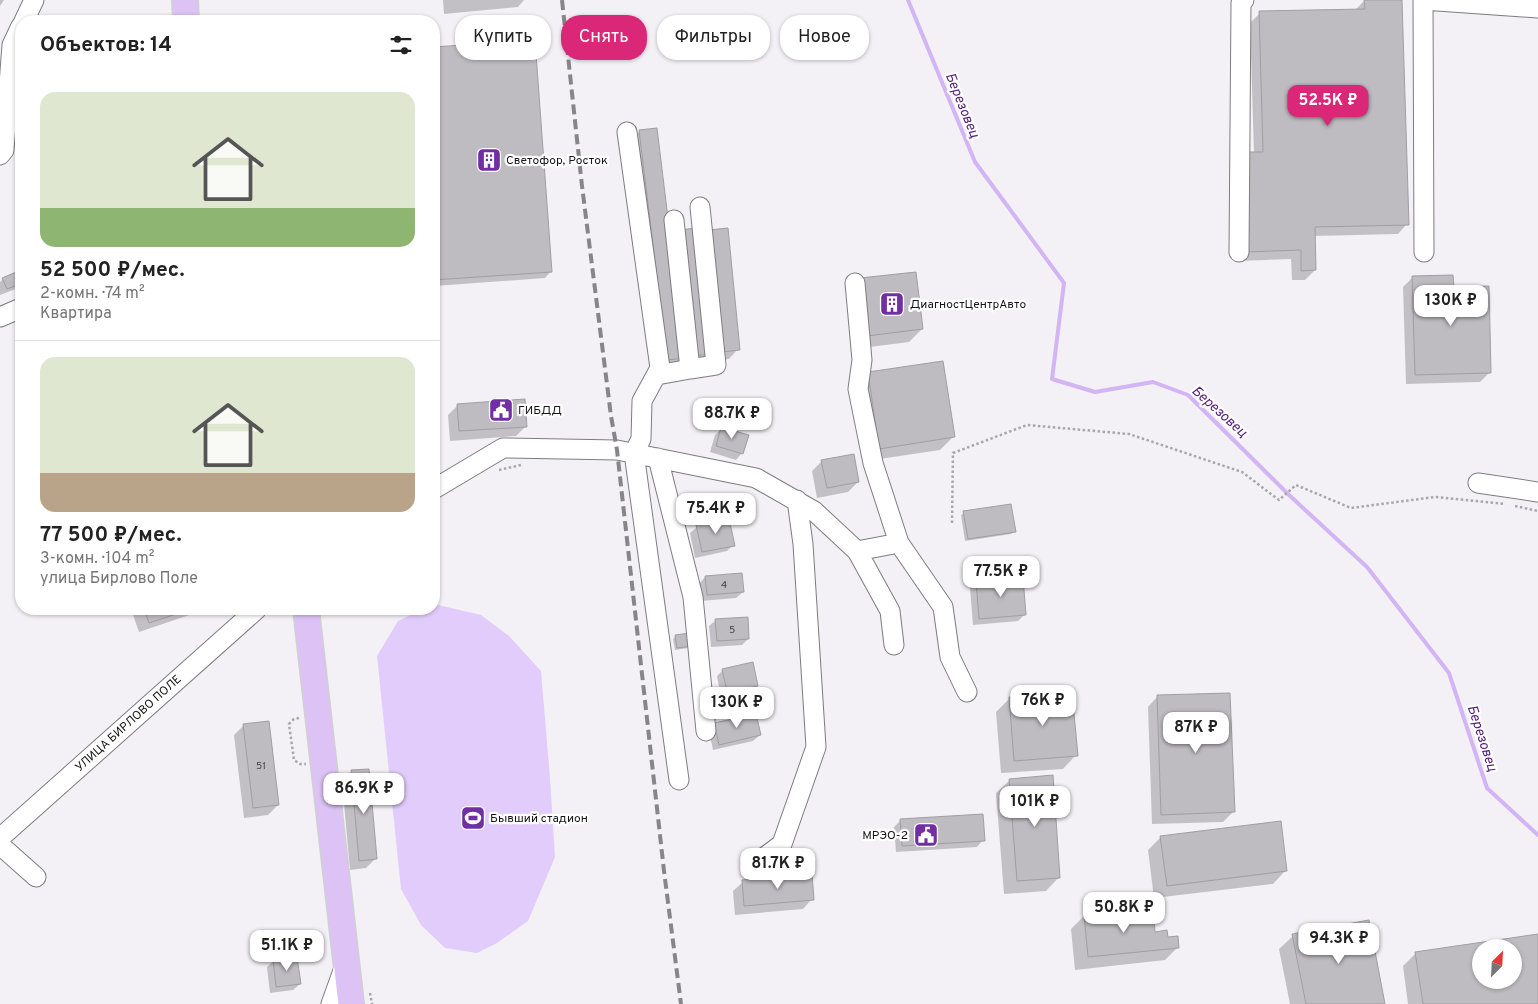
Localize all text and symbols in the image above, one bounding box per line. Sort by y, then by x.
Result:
chip: Купить [455,15,551,60]
chip: Снять [561,15,647,60]
chip: Фильтры [657,15,770,60]
chip: Новое [780,15,869,60]
icon: filters [387,31,415,59]
text: Объектов: 14 [40,32,172,59]
water label: Березовец [941,70,983,141]
pin: 52.5K ₽ [1282,84,1374,127]
text: 52.5K ₽ [1298,91,1358,111]
icon: home [183,124,273,214]
building icon: Светофор, Росток [476,147,502,173]
place label: Светофор, Росток [506,153,608,169]
text: 52 500 ₽/мес. [40,257,185,284]
text: 2-комн. · 74 m² [40,284,145,304]
pin: 130K ₽ [1410,284,1492,327]
building icon: ДиагностЦентрАвто [879,291,905,317]
text: 130K ₽ [1425,291,1477,311]
place label: ДиагностЦентрАвто [910,297,1027,313]
text: Квартира [40,304,112,324]
water label: Березовец [1188,383,1251,442]
icon: home [183,390,273,480]
public building icon: ГИБДД [488,397,514,423]
pin: 88.7K ₽ [686,398,778,440]
place label: ГИБДД [518,403,562,419]
text: 88.7K ₽ [704,404,760,424]
pin: 75.4K ₽ [670,492,762,535]
text: 75.4K ₽ [687,499,745,519]
text: 77 500 ₽/мес. [40,522,181,549]
text: 3-комн. · 104 m² [40,549,155,569]
pin: 77.5K ₽ [955,556,1047,598]
text: 77.5K ₽ [974,562,1028,582]
text: улица Бирлово Поле [40,569,198,589]
house number: 4 [721,579,727,592]
house number: 5 [729,624,735,637]
street label: УЛИЦА БИРЛОВО ПОЛЕ [72,672,185,776]
pin: 76K ₽ [1008,684,1078,727]
pin: 130K ₽ [696,686,778,729]
text: 76K ₽ [1021,691,1065,711]
text: 130K ₽ [711,693,763,713]
water label: Березовец [1463,703,1500,774]
pin: 87K ₽ [1161,712,1231,754]
text: 87K ₽ [1174,718,1218,738]
house number: 51 [256,760,266,773]
pin: 86.9K ₽ [318,772,410,815]
text: 86.9K ₽ [334,779,394,799]
pin: 101K ₽ [994,786,1076,828]
text: 101K ₽ [1010,792,1060,812]
sports icon: Бывший стадион [460,805,486,831]
place label: Бывший стадион [490,811,588,827]
public building icon: МРЭО-2 [913,822,939,848]
place label: МРЭО-2 [862,828,908,844]
pin: 81.7K ₽ [732,848,824,890]
text: 81.7K ₽ [751,854,805,874]
pin: 50.8K ₽ [1078,892,1170,934]
text: 50.8K ₽ [1094,898,1154,918]
pin: 94.3K ₽ [1293,922,1385,965]
text: 94.3K ₽ [1309,929,1369,949]
pin: 51.1K ₽ [241,930,333,972]
text: 51.1K ₽ [261,936,313,956]
north arrow [1472,939,1522,989]
map controls [1472,939,1522,989]

